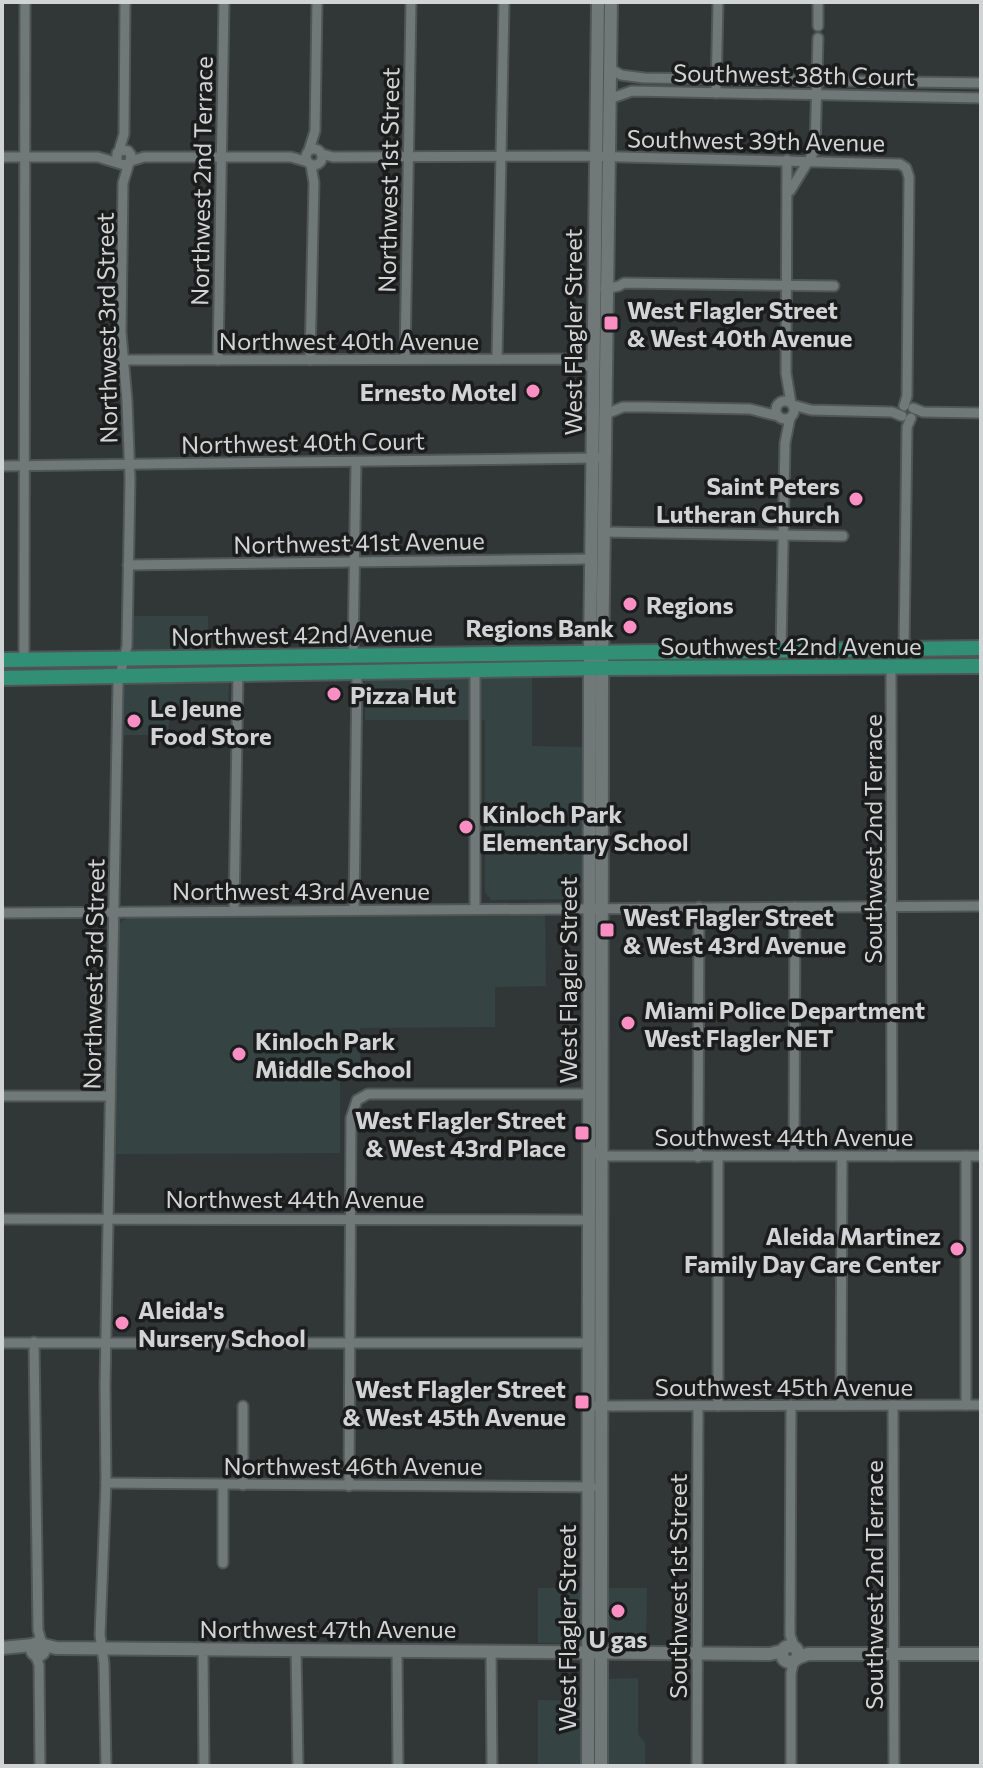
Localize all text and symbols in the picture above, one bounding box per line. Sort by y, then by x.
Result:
street label: Northwest 2nd Terrace [184,56,218,306]
street label: Southwest 38th Court [673,57,915,91]
street label: Northwest 1st Street [372,67,404,293]
street label: Southwest 39th Avenue [627,123,885,157]
street label: Northwest 3rd Street [89,212,123,444]
street label: West Flagler Street [558,228,587,435]
place label: West Flagler Street & West 40th Avenue [627,295,853,352]
marker: West Flagler Street & West 40th Avenue [602,314,620,332]
street label: Northwest 40th Avenue [219,326,479,355]
place label: Ernesto Motel [360,377,517,406]
marker: Ernesto Motel [524,382,542,400]
street label: Northwest 40th Court [181,425,425,459]
place label: Saint Peters Lutheran Church [656,471,840,528]
marker: Saint Peters Lutheran Church [847,490,865,508]
street label: Northwest 41st Avenue [233,525,485,559]
place label: Regions [646,590,734,619]
marker: Regions [621,595,639,613]
place label: Regions Bank [466,613,614,642]
street label: Northwest 42nd Avenue [171,617,433,651]
marker: Regions Bank [621,618,639,636]
street label: Southwest 42nd Avenue [660,631,922,660]
place label: Pizza Hut [350,680,456,709]
marker: Pizza Hut [325,685,343,703]
place label: Le Jeune Food Store [150,693,272,750]
marker: Le Jeune Food Store [125,712,143,730]
street label: Southwest 2nd Terrace [858,714,887,964]
place label: Kinloch Park Elementary School [482,799,689,856]
marker: Kinloch Park Elementary School [457,818,475,836]
street label: Northwest 3rd Street [76,858,110,1090]
street label: Northwest 43rd Avenue [172,876,430,905]
street label: West Flagler Street [553,876,582,1083]
place label: West Flagler Street & West 43rd Avenue [623,902,846,959]
marker: West Flagler Street & West 43rd Avenue [598,921,616,939]
place label: Miami Police Department West Flagler NET [644,995,925,1052]
marker: Miami Police Department West Flagler NET [619,1014,637,1032]
place label: Kinloch Park Middle School [255,1026,412,1083]
marker: Kinloch Park Middle School [230,1045,248,1063]
place label: West Flagler Street & West 43rd Place [355,1105,566,1162]
street label: Southwest 44th Avenue [655,1122,913,1151]
marker: West Flagler Street & West 43rd Place [573,1124,591,1142]
street label: Northwest 44th Avenue [165,1184,425,1213]
place label: Aleida Martinez Family Day Care Center [684,1221,941,1278]
marker: Aleida Martinez Family Day Care Center [948,1240,966,1258]
place label: Aleida's Nursery School [138,1295,306,1352]
marker: Aleida's Nursery School [113,1314,131,1332]
street label: Southwest 45th Avenue [655,1372,913,1401]
place label: West Flagler Street & West 45th Avenue [342,1374,566,1431]
marker: West Flagler Street & West 45th Avenue [573,1393,591,1411]
street label: Northwest 46th Avenue [223,1451,483,1480]
street label: Southwest 2nd Terrace [859,1460,888,1710]
street label: Southwest 1st Street [663,1473,692,1699]
street label: West Flagler Street [552,1524,581,1731]
marker: U gas [609,1602,627,1620]
street label: Northwest 47th Avenue [200,1614,456,1643]
place label: U gas [589,1624,648,1653]

